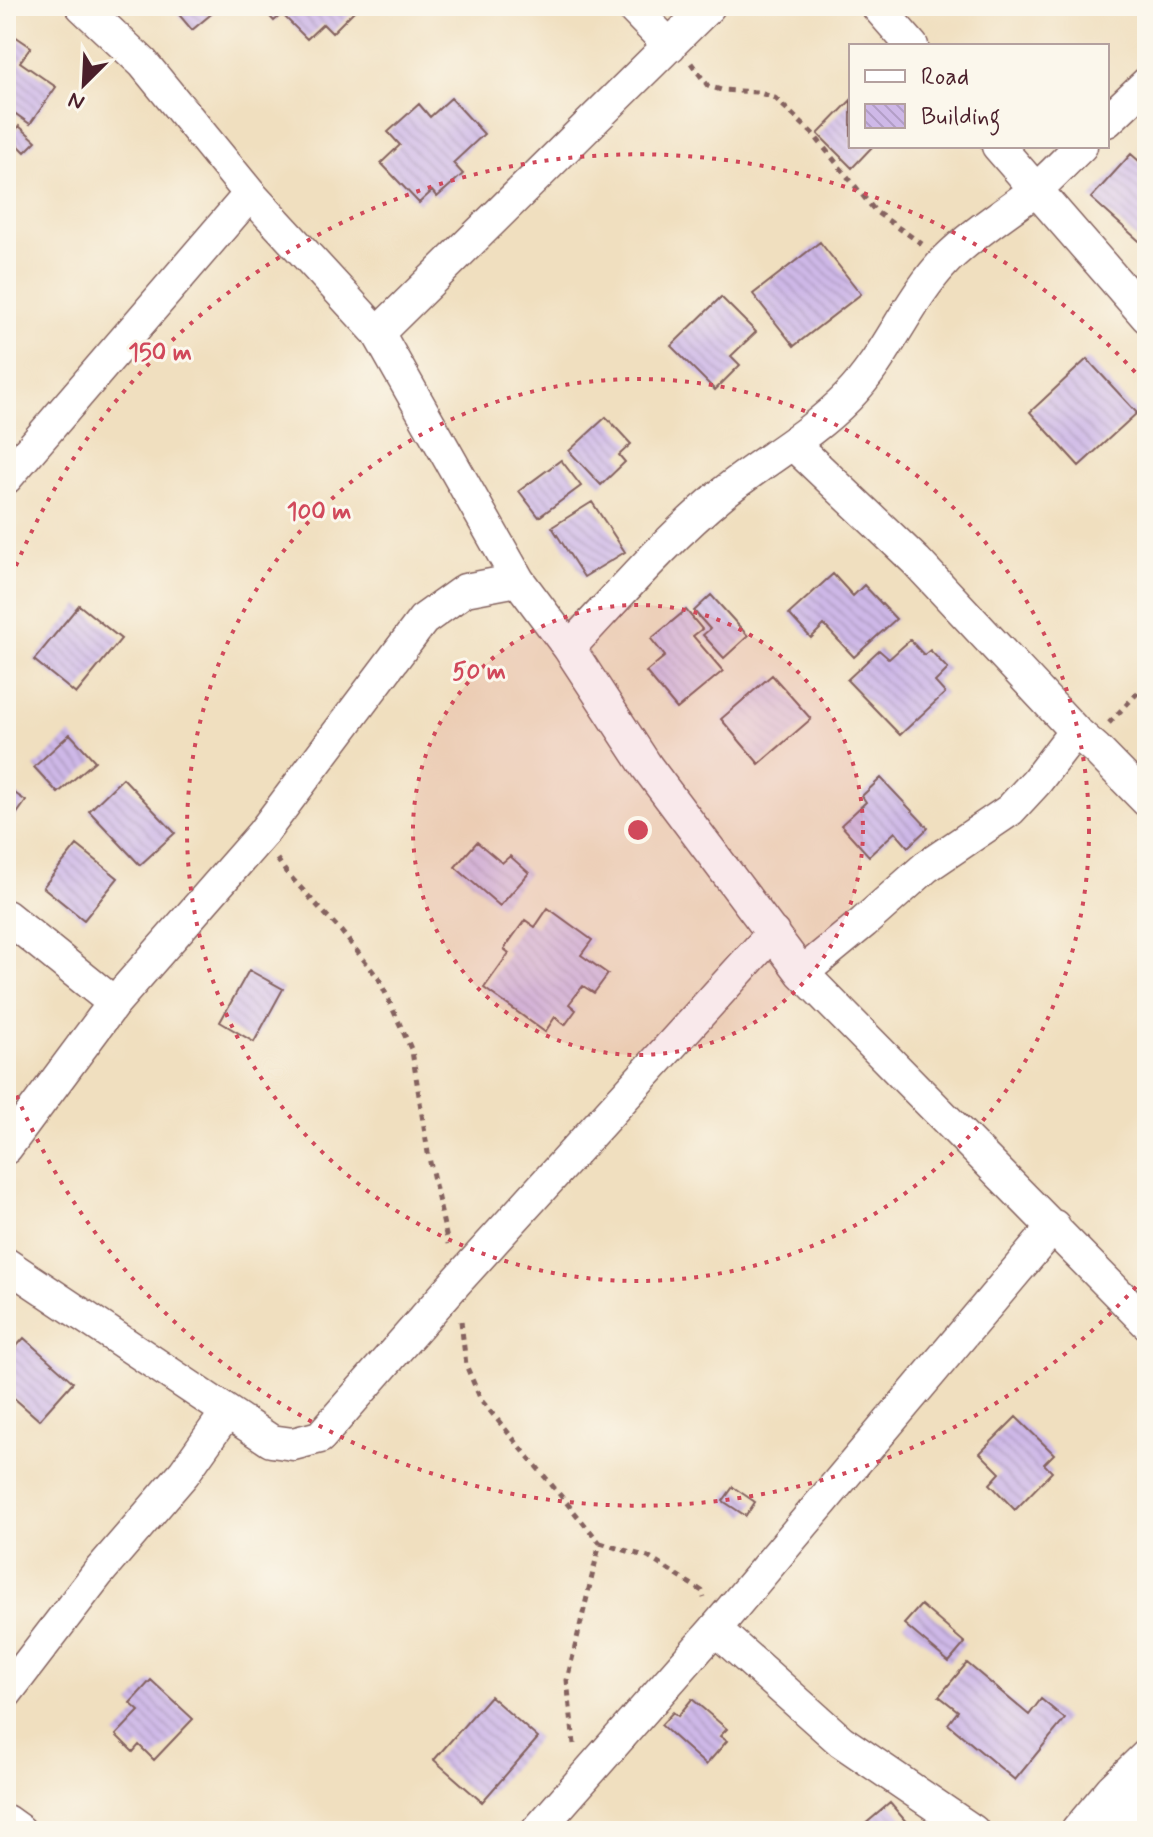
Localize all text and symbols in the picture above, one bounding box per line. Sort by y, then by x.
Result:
north arrow [44,44,124,124]
legend [849,44,1109,148]
text: Road [921,62,969,93]
text: N [64,85,89,116]
text: Building [921,102,1001,136]
text: 150 m [128,338,192,369]
text: 100 m [287,497,351,528]
text: 50 m [452,657,506,688]
centre of rings [624,816,652,844]

